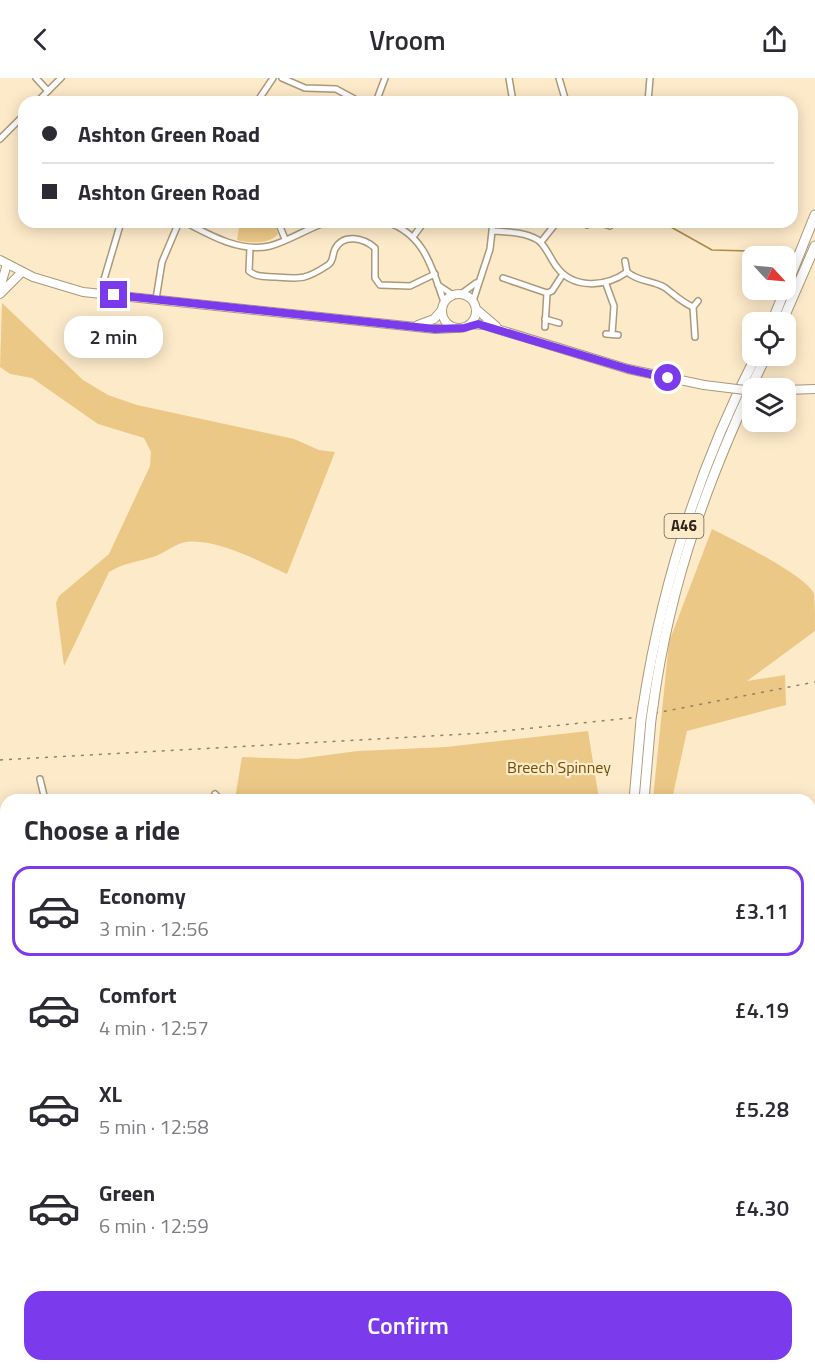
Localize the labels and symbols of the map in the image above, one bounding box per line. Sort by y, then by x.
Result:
north arrow [742,246,796,300]
route end [100,281,127,308]
callout: 2 min [64,316,164,358]
route start [654,364,681,391]
road number: A46 [664,514,704,538]
park label: Breech Spinney [507,755,611,779]

